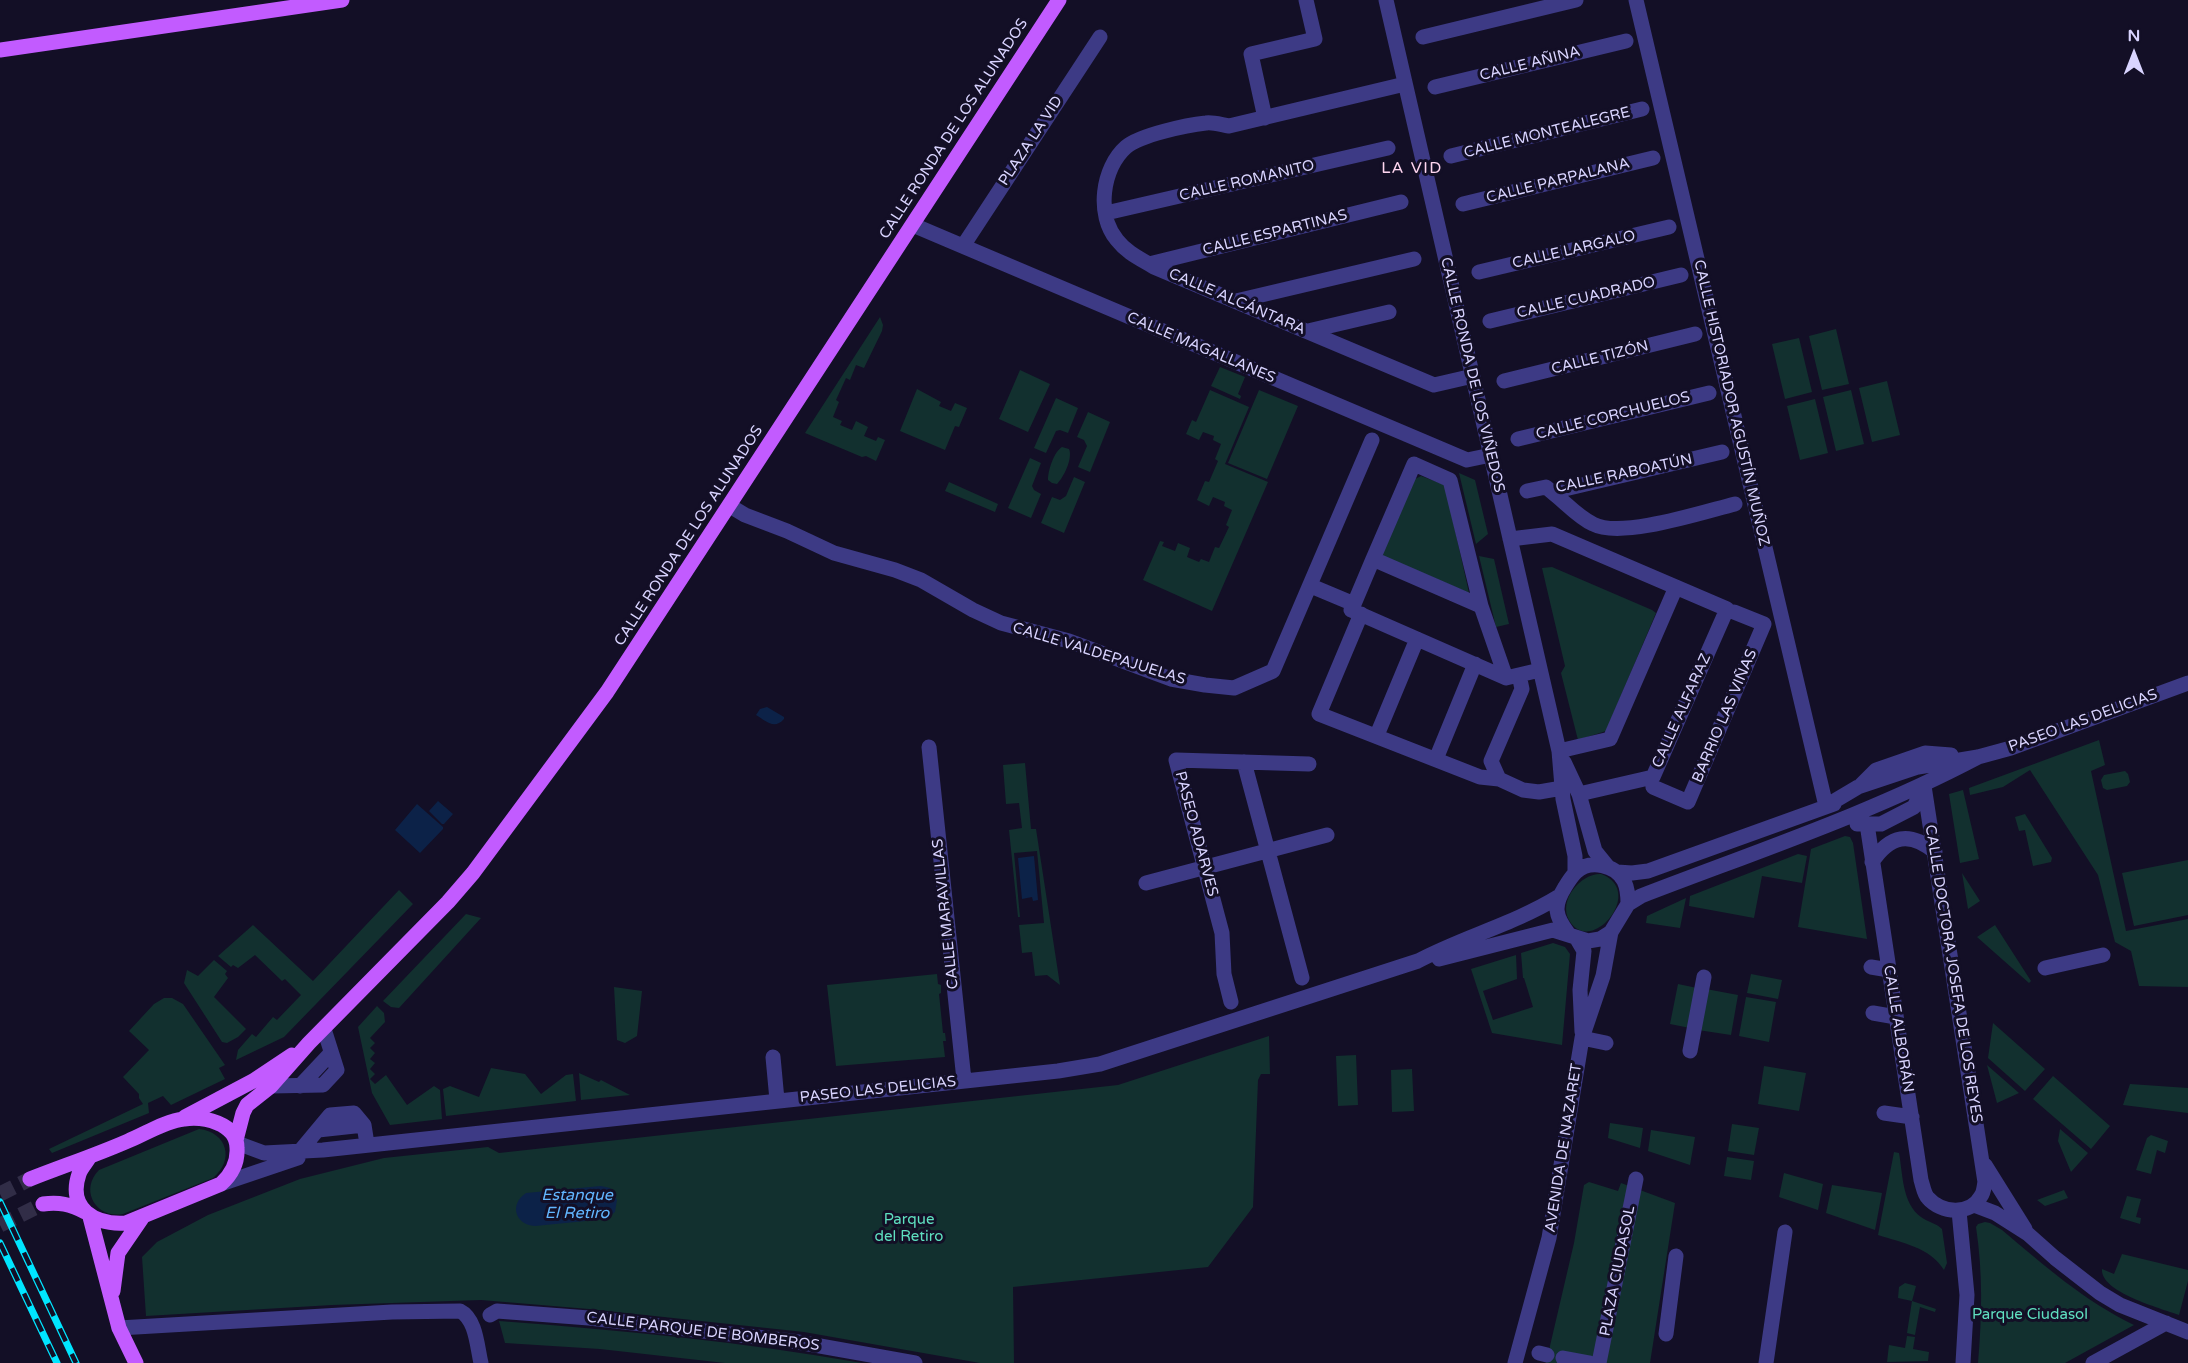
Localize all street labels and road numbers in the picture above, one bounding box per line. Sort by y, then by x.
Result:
street label: CALLE RONDA DE LOS ALUNADOS [876,16,1032,242]
street label: CALLE AÑINA [1478,43,1582,85]
street label: PLAZA LA VID [995,93,1067,189]
street label: CALLE MONTEALEGRE [1462,104,1632,162]
street label: CALLE PARPALANA [1484,154,1632,208]
street label: CALLE ROMANITO [1178,157,1316,205]
street label: CALLE ESPARTINAS [1201,206,1349,260]
street label: CALLE LARGALO [1511,227,1637,273]
street label: CALLE RONDA DE LOS VIÑEDOS [1436,256,1508,494]
street label: CALLE HISTORIADOR AGUSTÍN MUÑOZ [1689,258,1773,548]
street label: CALLE ALCÁNTARA [1166,265,1308,339]
street label: CALLE CUADRADO [1515,273,1657,323]
street label: CALLE MAGALLANES [1124,309,1278,387]
street label: CALLE TIZÓN [1550,337,1650,379]
street label: CALLE CORCHUELOS [1534,388,1692,444]
street label: CALLE RONDA DE LOS ALUNADOS [611,423,767,649]
street label: CALLE RABOATÚN [1554,451,1694,497]
street label: CALLE VALDEPAJUELAS [1010,619,1188,689]
street label: BARRIO LAS VIÑAS [1689,647,1761,785]
street label: CALLE ALFARAZ [1649,651,1715,771]
street label: PASEO LAS DELICIAS [2006,686,2160,756]
street label: PASEO ADARVES [1171,770,1221,898]
street label: CALLE DOCTORA JOSEFA DE LOS REYES [1921,824,1985,1124]
street label: CALLE MARAVILLAS [929,838,963,990]
street label: CALLE ALBORÁN [1879,964,1917,1094]
street label: AVENIDA DE NAZARET [1542,1062,1586,1234]
street label: PASEO LAS DELICIAS [799,1073,957,1107]
street label: PLAZA CIUDASOL [1597,1204,1639,1338]
street label: CALLE PARQUE DE BOMBEROS [586,1309,820,1355]

